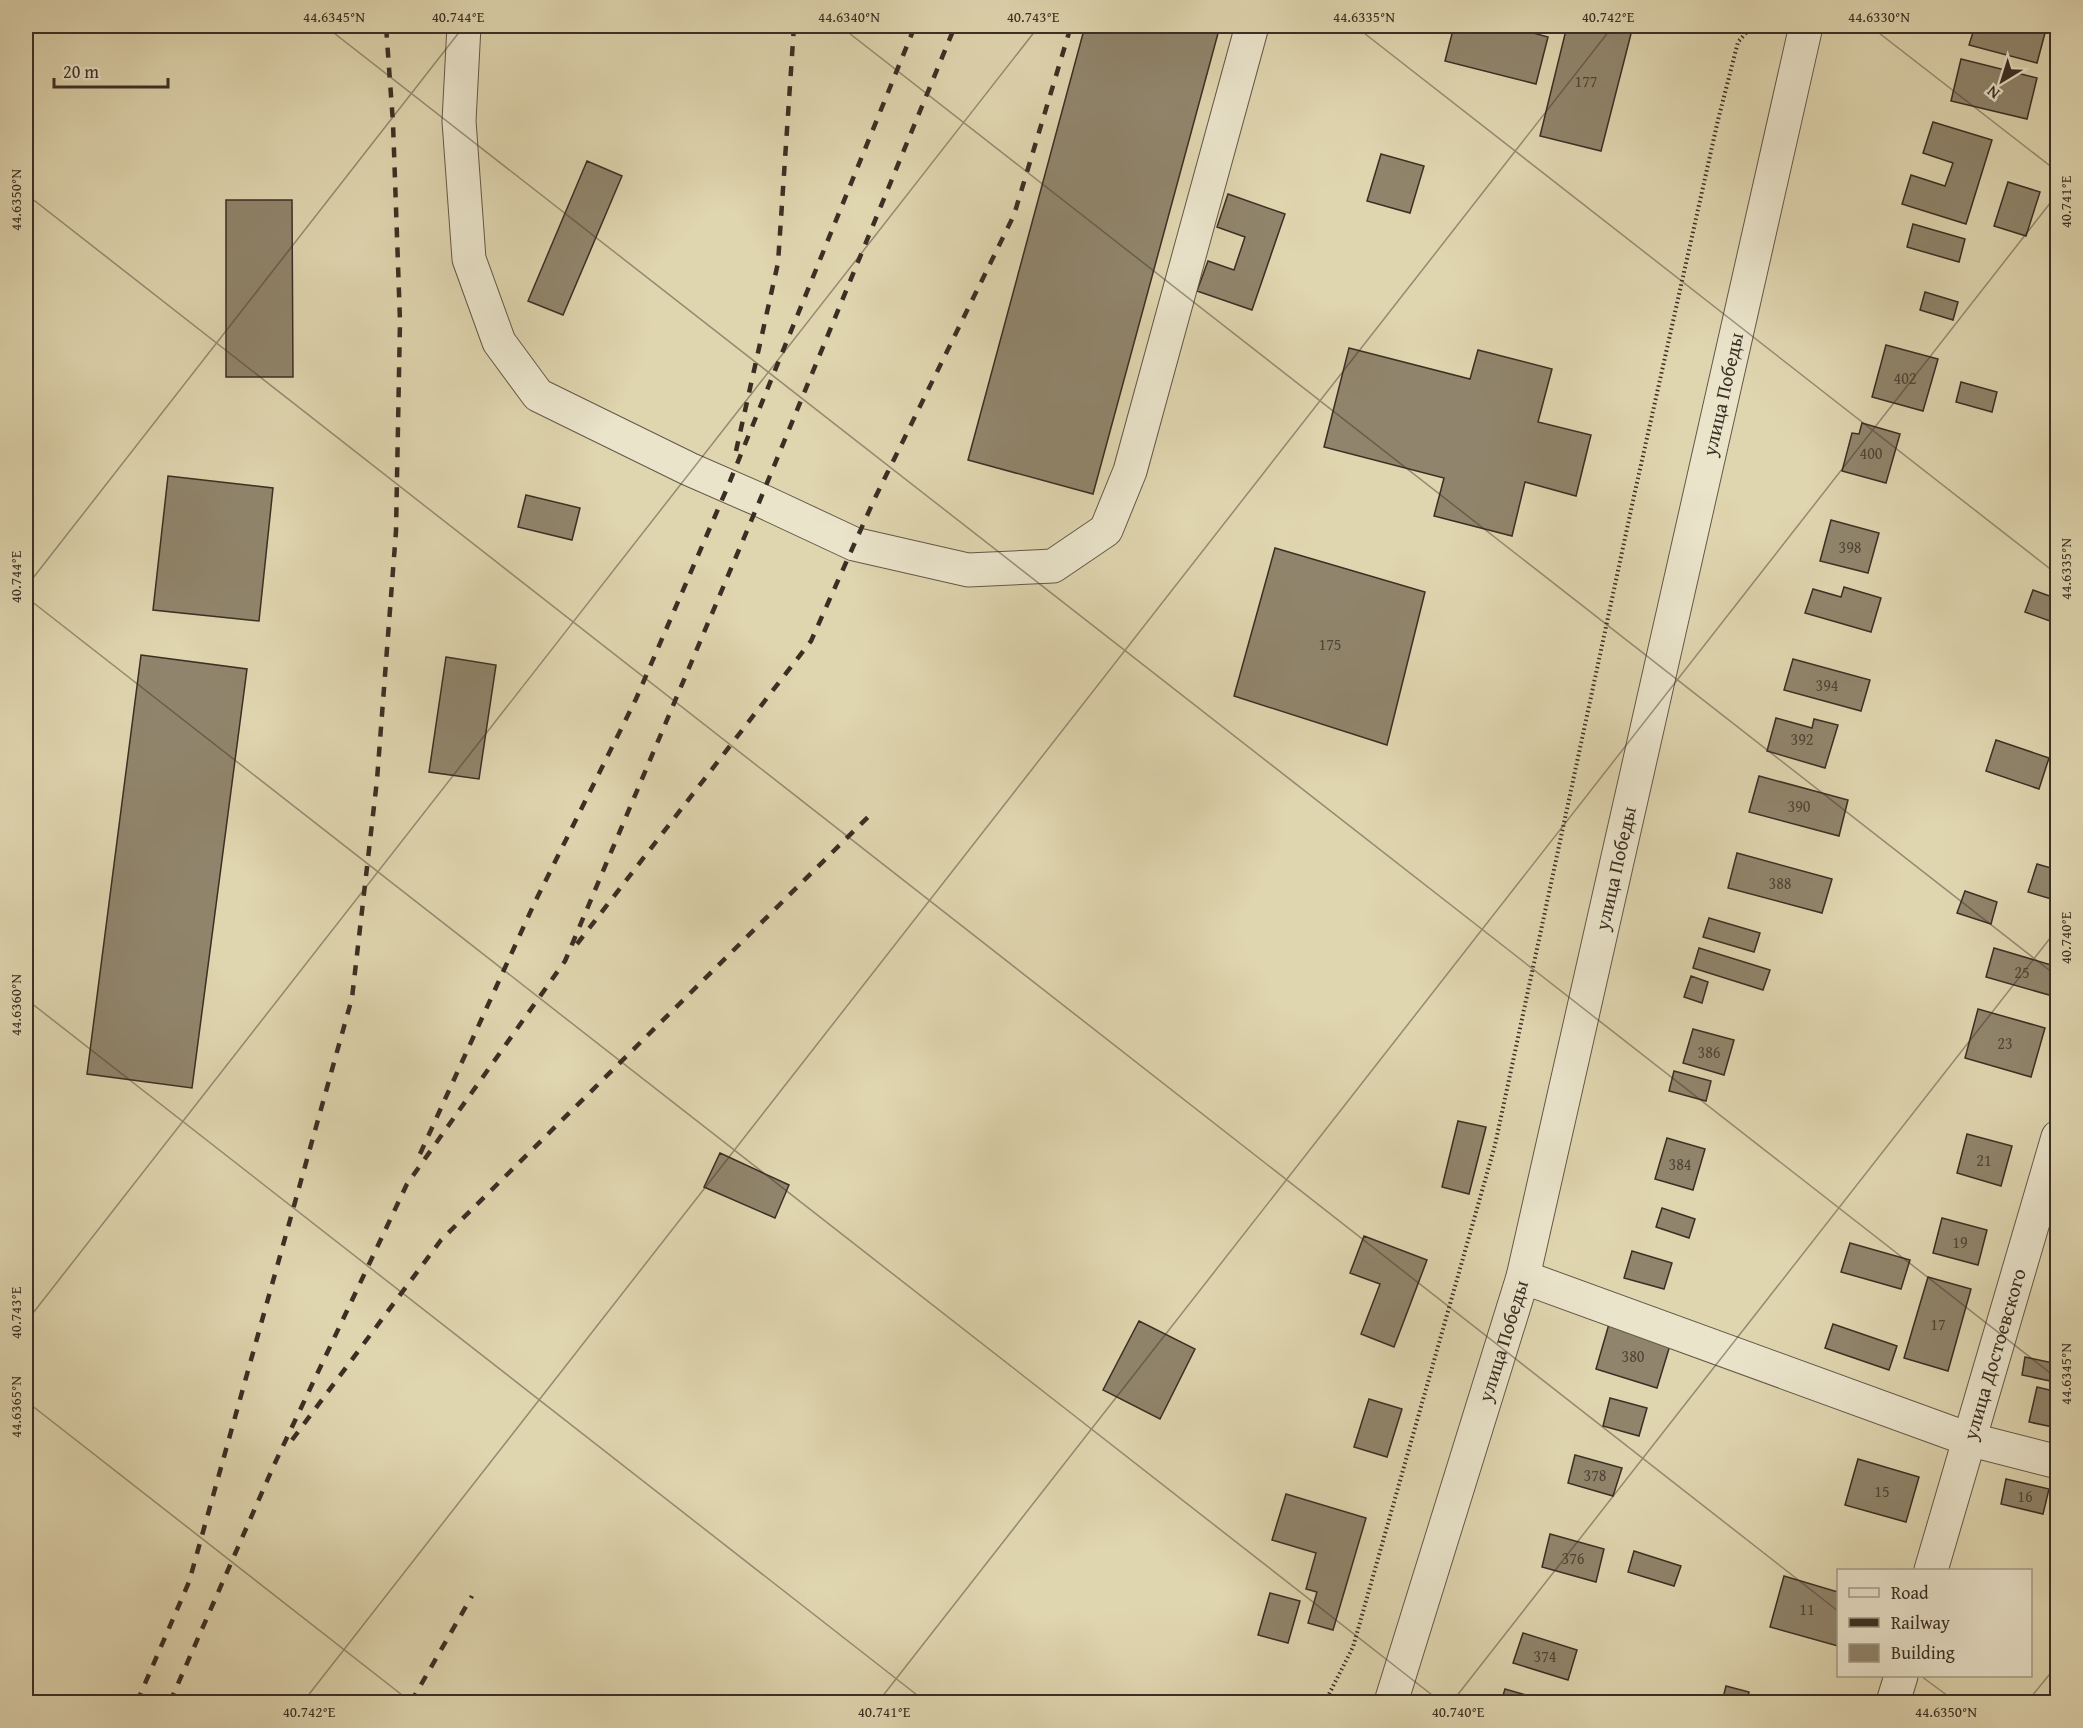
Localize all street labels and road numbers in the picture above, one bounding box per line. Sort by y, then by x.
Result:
street label: улица Победы [1694,330,1750,460]
street label: улица Победы [1587,804,1643,934]
street label: улица Достоевского [1955,1265,2033,1444]
street label: улица Победы [1470,1276,1535,1406]

